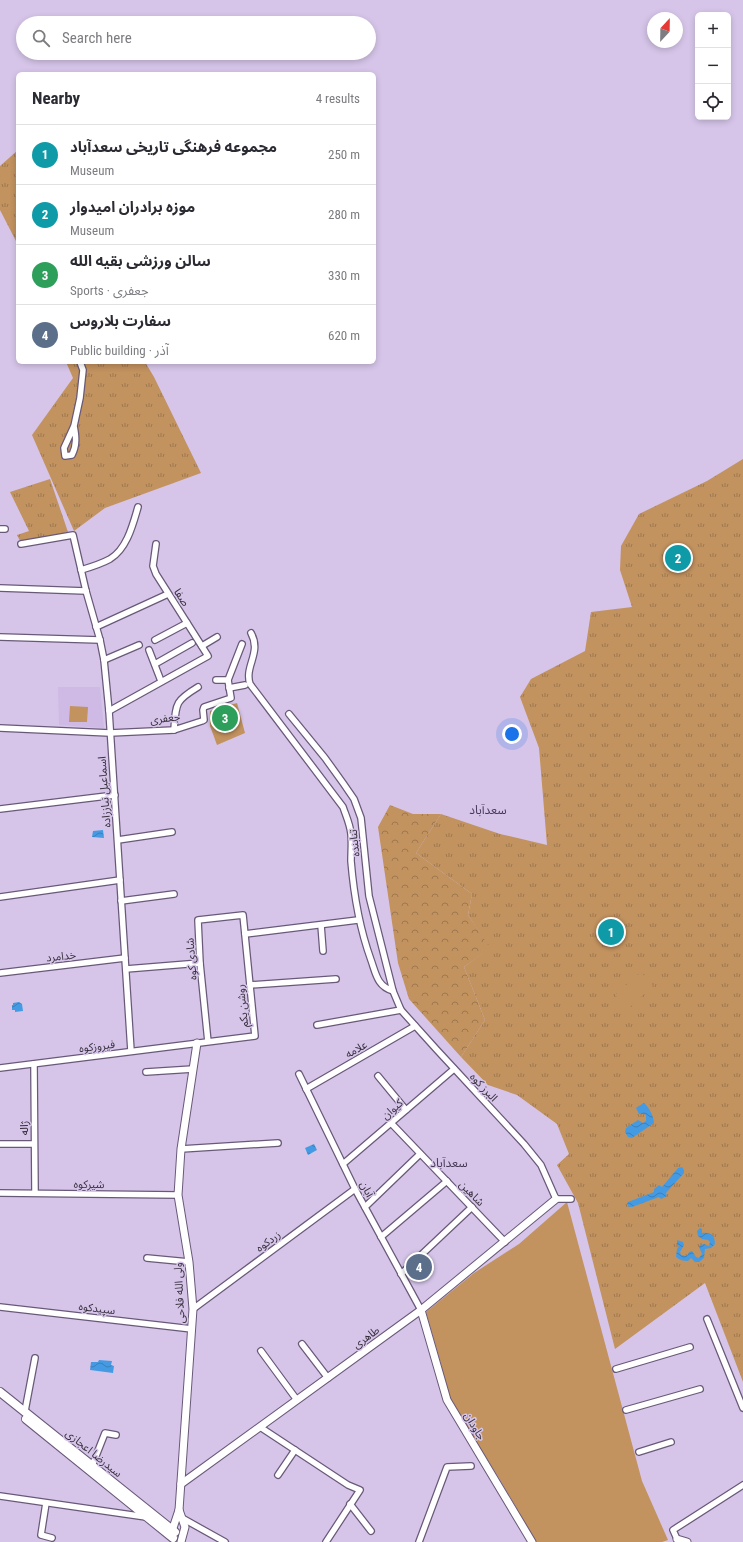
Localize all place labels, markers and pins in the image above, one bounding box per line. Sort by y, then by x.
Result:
pin: 2 [665,543,691,573]
pin: 3 [212,703,238,733]
pin: 1 [598,917,624,947]
pin: 4 [406,1252,432,1282]

